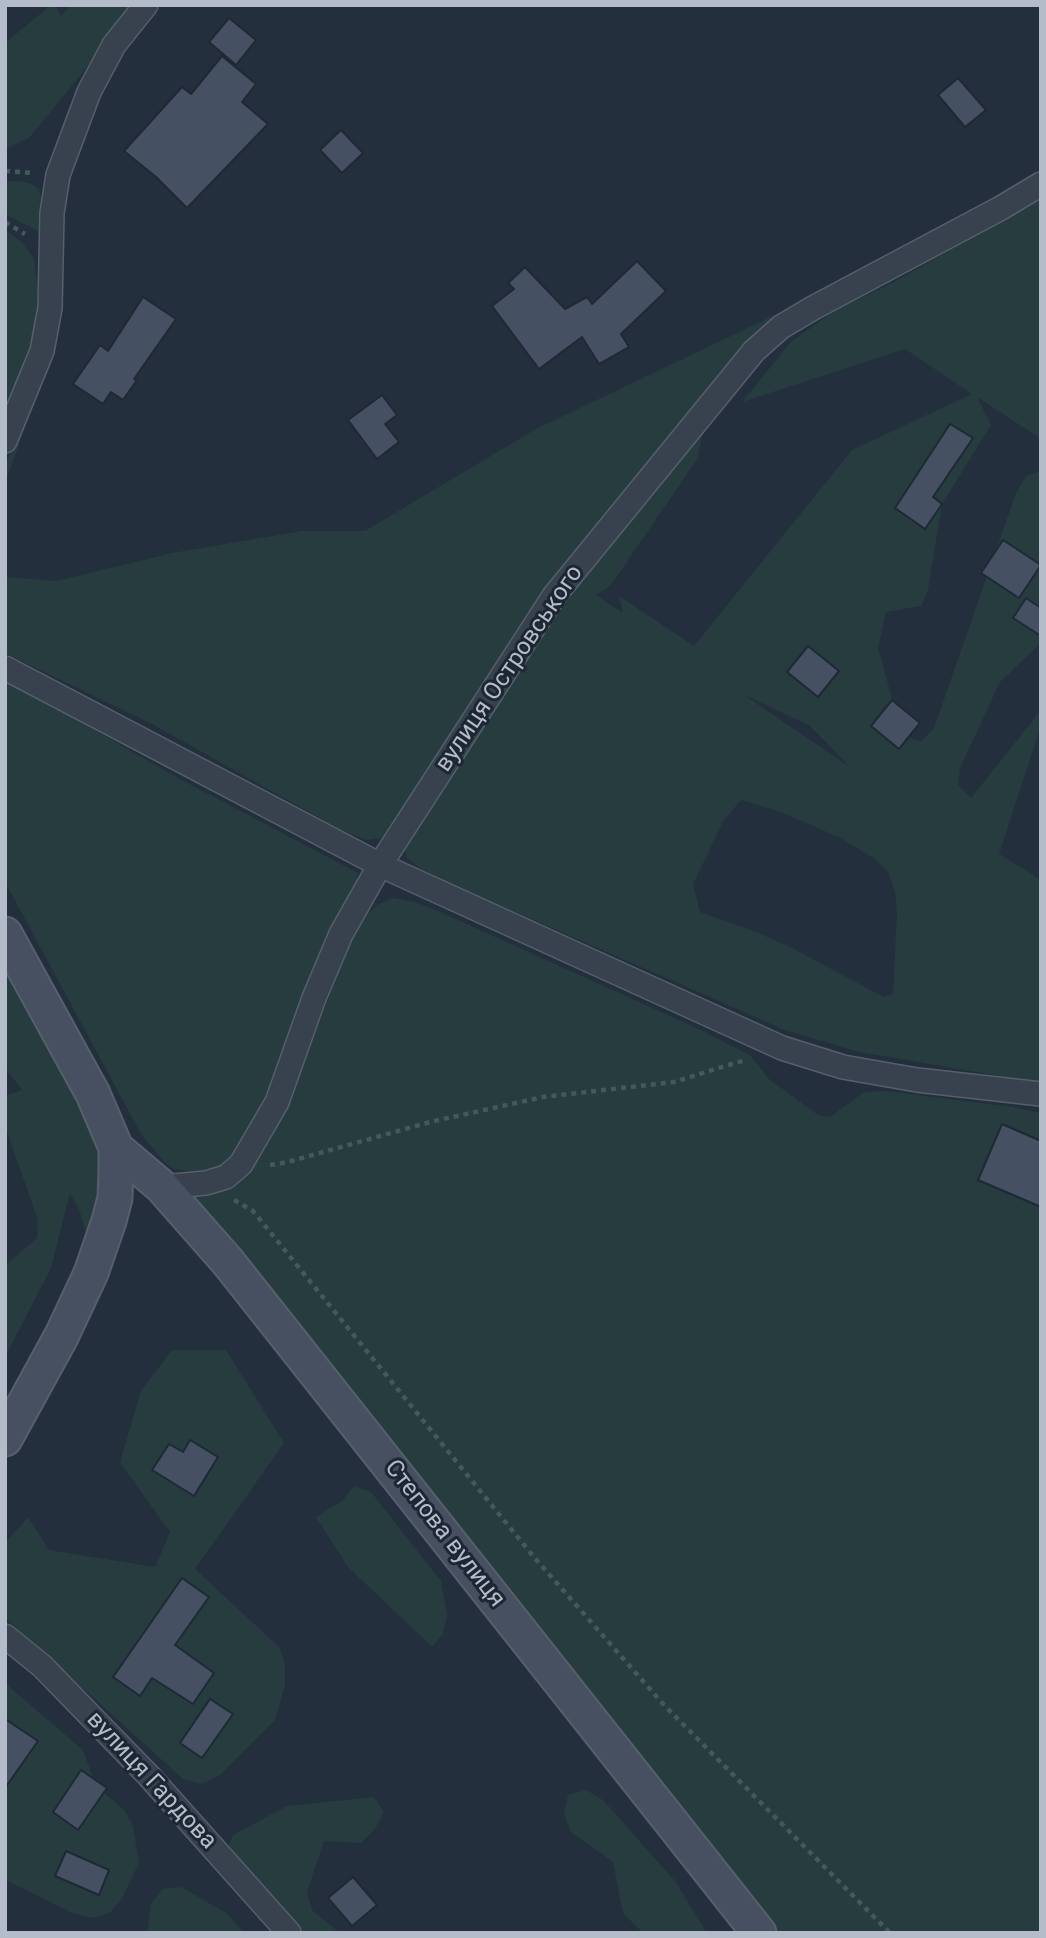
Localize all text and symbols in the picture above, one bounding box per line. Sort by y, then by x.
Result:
street label: вулиця Островського [430,560,590,778]
street label: Степова вулиця [378,1455,510,1613]
street label: вулиця Гардова [80,1706,222,1856]

